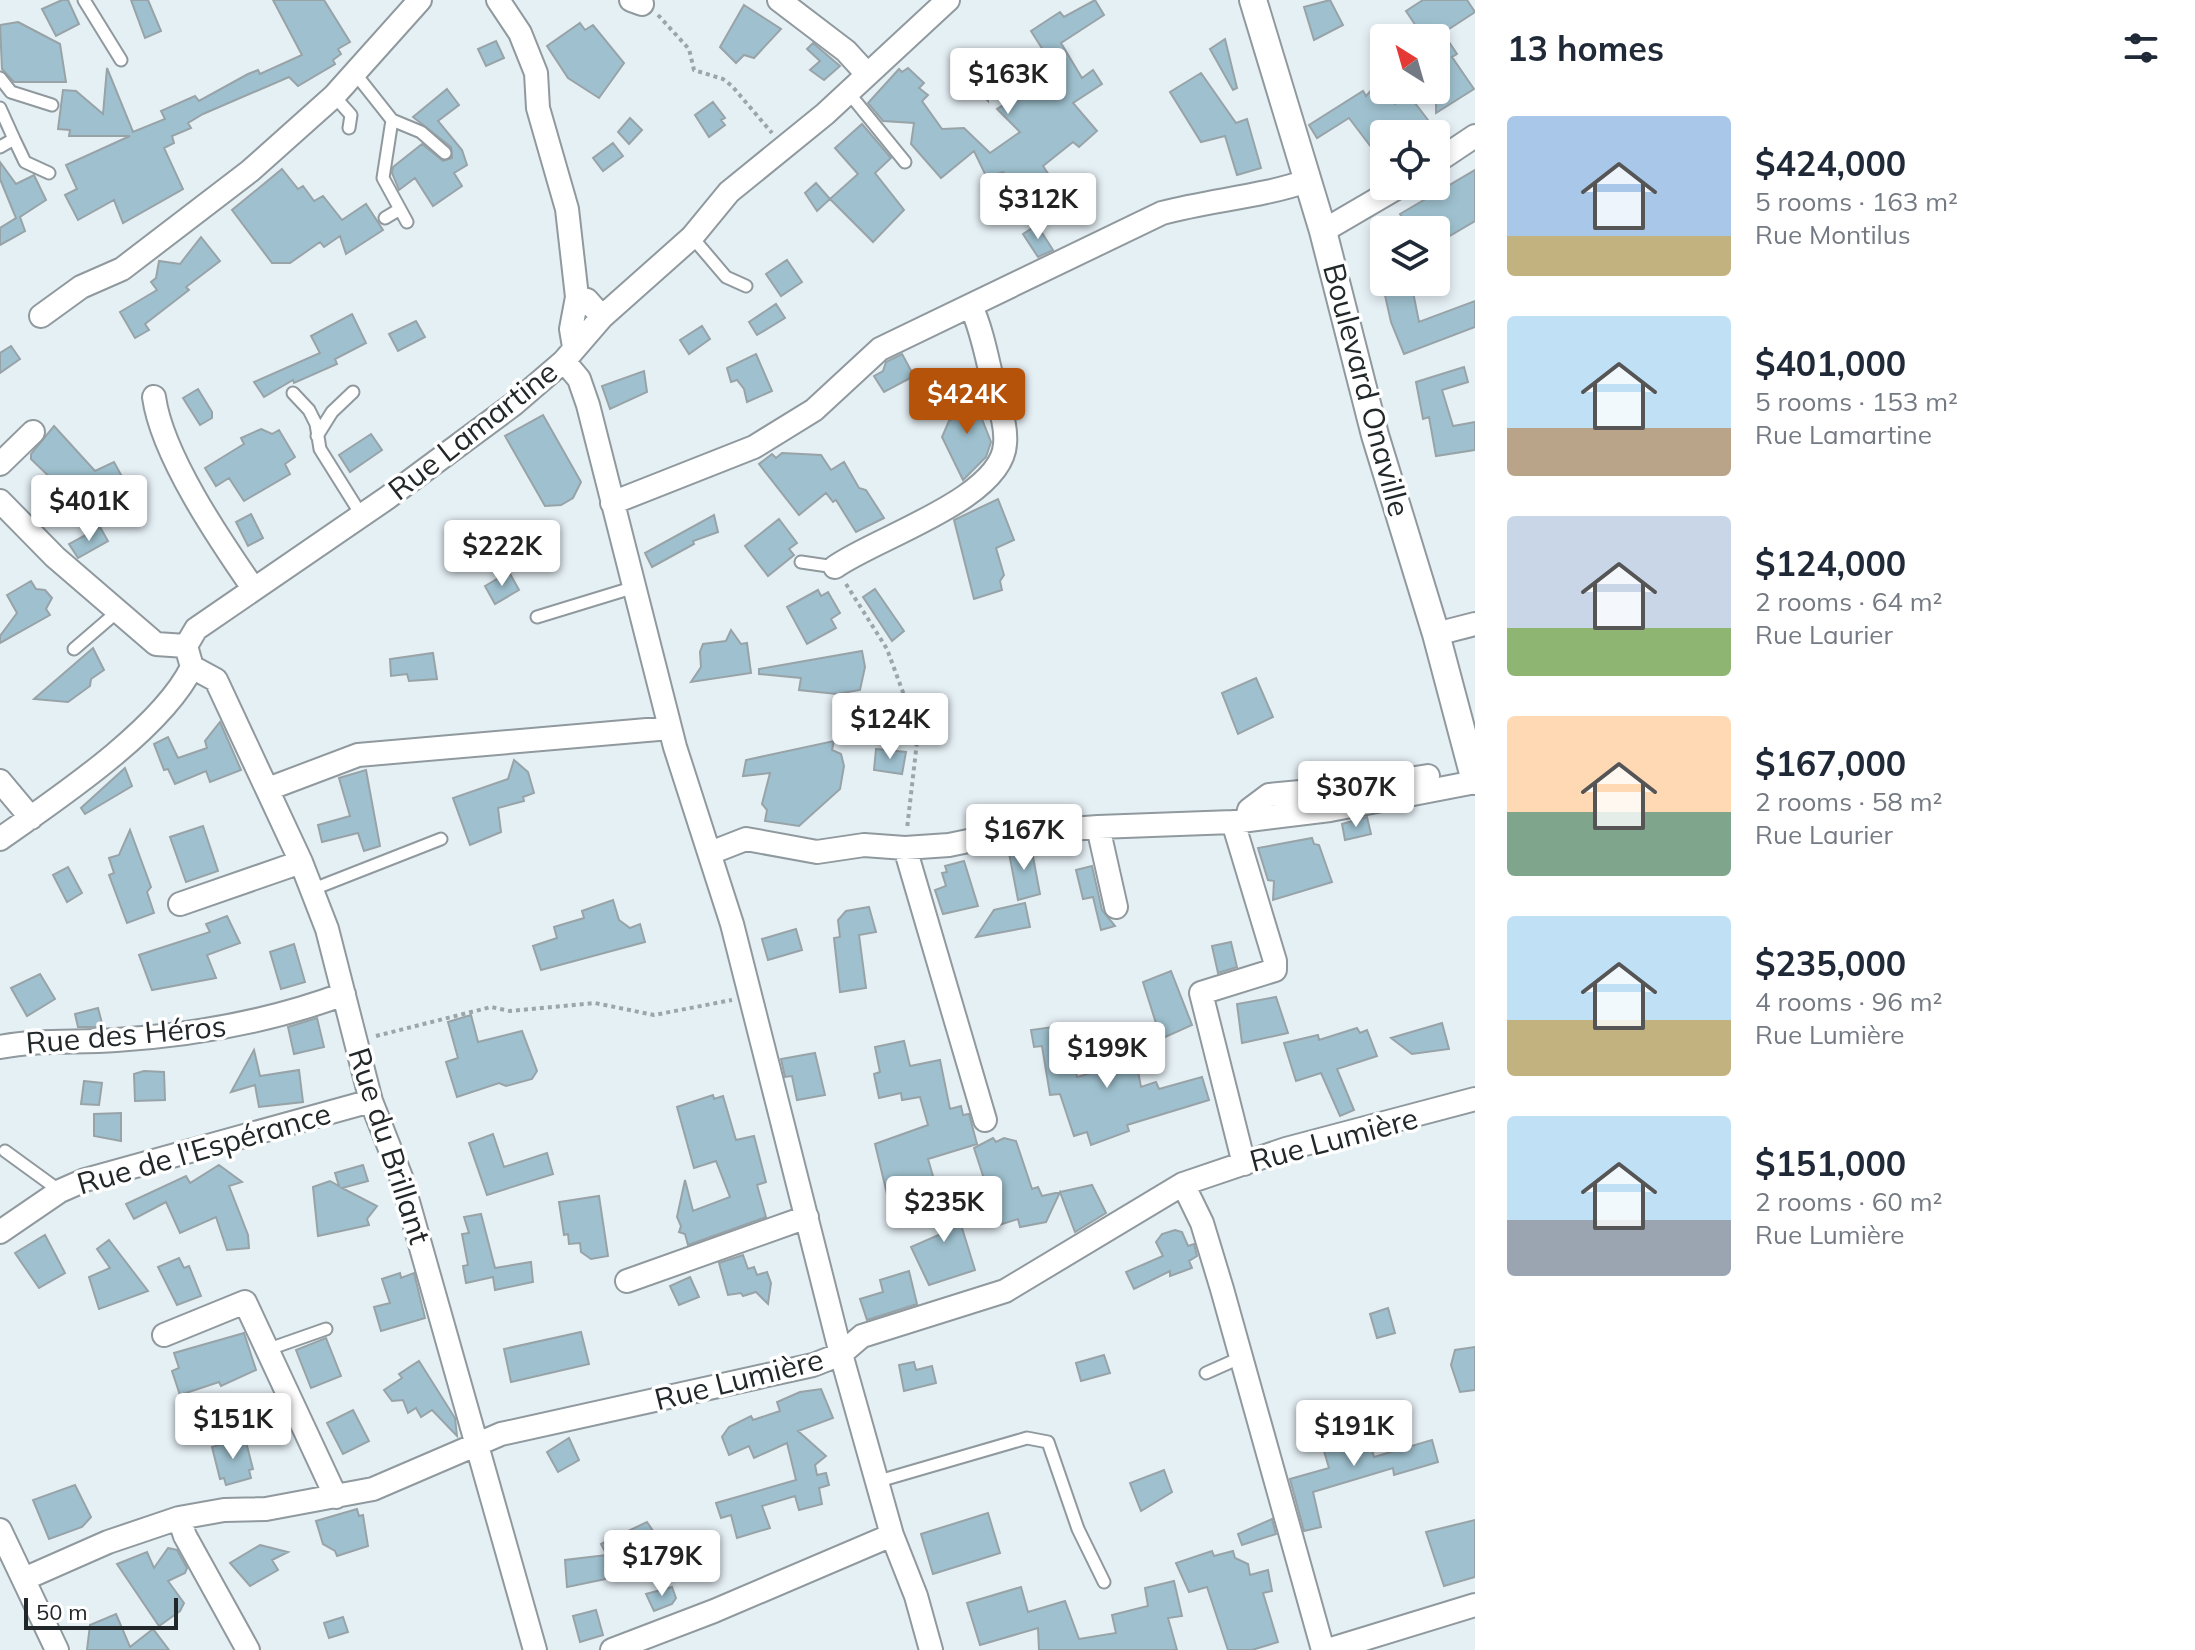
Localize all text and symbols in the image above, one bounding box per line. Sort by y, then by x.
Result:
north arrow [1370,24,1450,104]
map controls [1370,24,1450,296]
icon: filters [2119,26,2163,70]
text: 13 homes [1507,27,1664,70]
pin: $163K [952,48,1064,116]
text: $163K [968,57,1048,90]
button: locate [1370,120,1450,200]
text: $424,000 [1755,142,1906,185]
icon: home [1571,148,1667,244]
pin: $312K [982,173,1094,241]
text: $312K [998,182,1078,215]
text: 5 rooms · 163 m² [1755,185,1958,218]
button: layers [1370,216,1450,296]
text: Rue Montilus [1755,218,1911,251]
street label: Boulevard Onaville [1315,259,1419,520]
text: $401,000 [1755,342,1906,385]
icon: home [1571,348,1667,444]
street label: Rue Lamartine [380,352,565,508]
pin: $424K [911,368,1023,436]
text: $424K [927,377,1007,410]
text: 5 rooms · 153 m² [1755,385,1958,418]
text: Rue Lamartine [1755,418,1932,451]
pin: $401K [33,475,145,543]
text: $401K [49,484,129,517]
pin: $222K [446,520,558,588]
text: $222K [462,529,542,562]
text: $124,000 [1755,542,1906,585]
icon: home [1571,548,1667,644]
text: 2 rooms · 64 m² [1755,585,1942,618]
text: Rue Laurier [1755,618,1893,651]
pin: $124K [834,693,946,761]
text: $124K [850,702,930,735]
text: $167,000 [1755,742,1906,785]
icon: home [1571,748,1667,844]
pin: $307K [1300,761,1412,829]
text: $307K [1316,770,1396,803]
text: 2 rooms · 58 m² [1755,785,1942,818]
pin: $167K [968,804,1080,872]
text: $167K [984,813,1064,846]
text: Rue Laurier [1755,818,1893,851]
text: $235,000 [1755,942,1906,985]
icon: home [1571,948,1667,1044]
text: 4 rooms · 96 m² [1755,985,1942,1018]
street label: Rue des Héros [24,1006,228,1062]
text: Rue Lumière [1755,1018,1904,1051]
pin: $199K [1051,1022,1163,1090]
text: $199K [1067,1031,1147,1064]
street label: Rue du Brillant [340,1043,440,1249]
street label: Rue de l'Espérance [73,1094,335,1202]
street label: Rue Lumière [1246,1098,1422,1180]
text: $151,000 [1755,1142,1906,1185]
icon: home [1571,1148,1667,1244]
pin: $235K [888,1176,1000,1244]
text: $235K [904,1185,984,1218]
text: 2 rooms · 60 m² [1755,1185,1942,1218]
text: Rue Lumière [1755,1218,1904,1251]
street label: Rue Lumière [651,1340,827,1418]
pin: $151K [177,1393,289,1461]
pin: $191K [1298,1400,1410,1468]
text: $151K [193,1402,273,1435]
text: $191K [1314,1409,1394,1442]
pin: $179K [606,1530,718,1598]
text: $179K [622,1539,702,1572]
scale bar [24,1594,178,1630]
text: 50 m [36,1598,87,1626]

